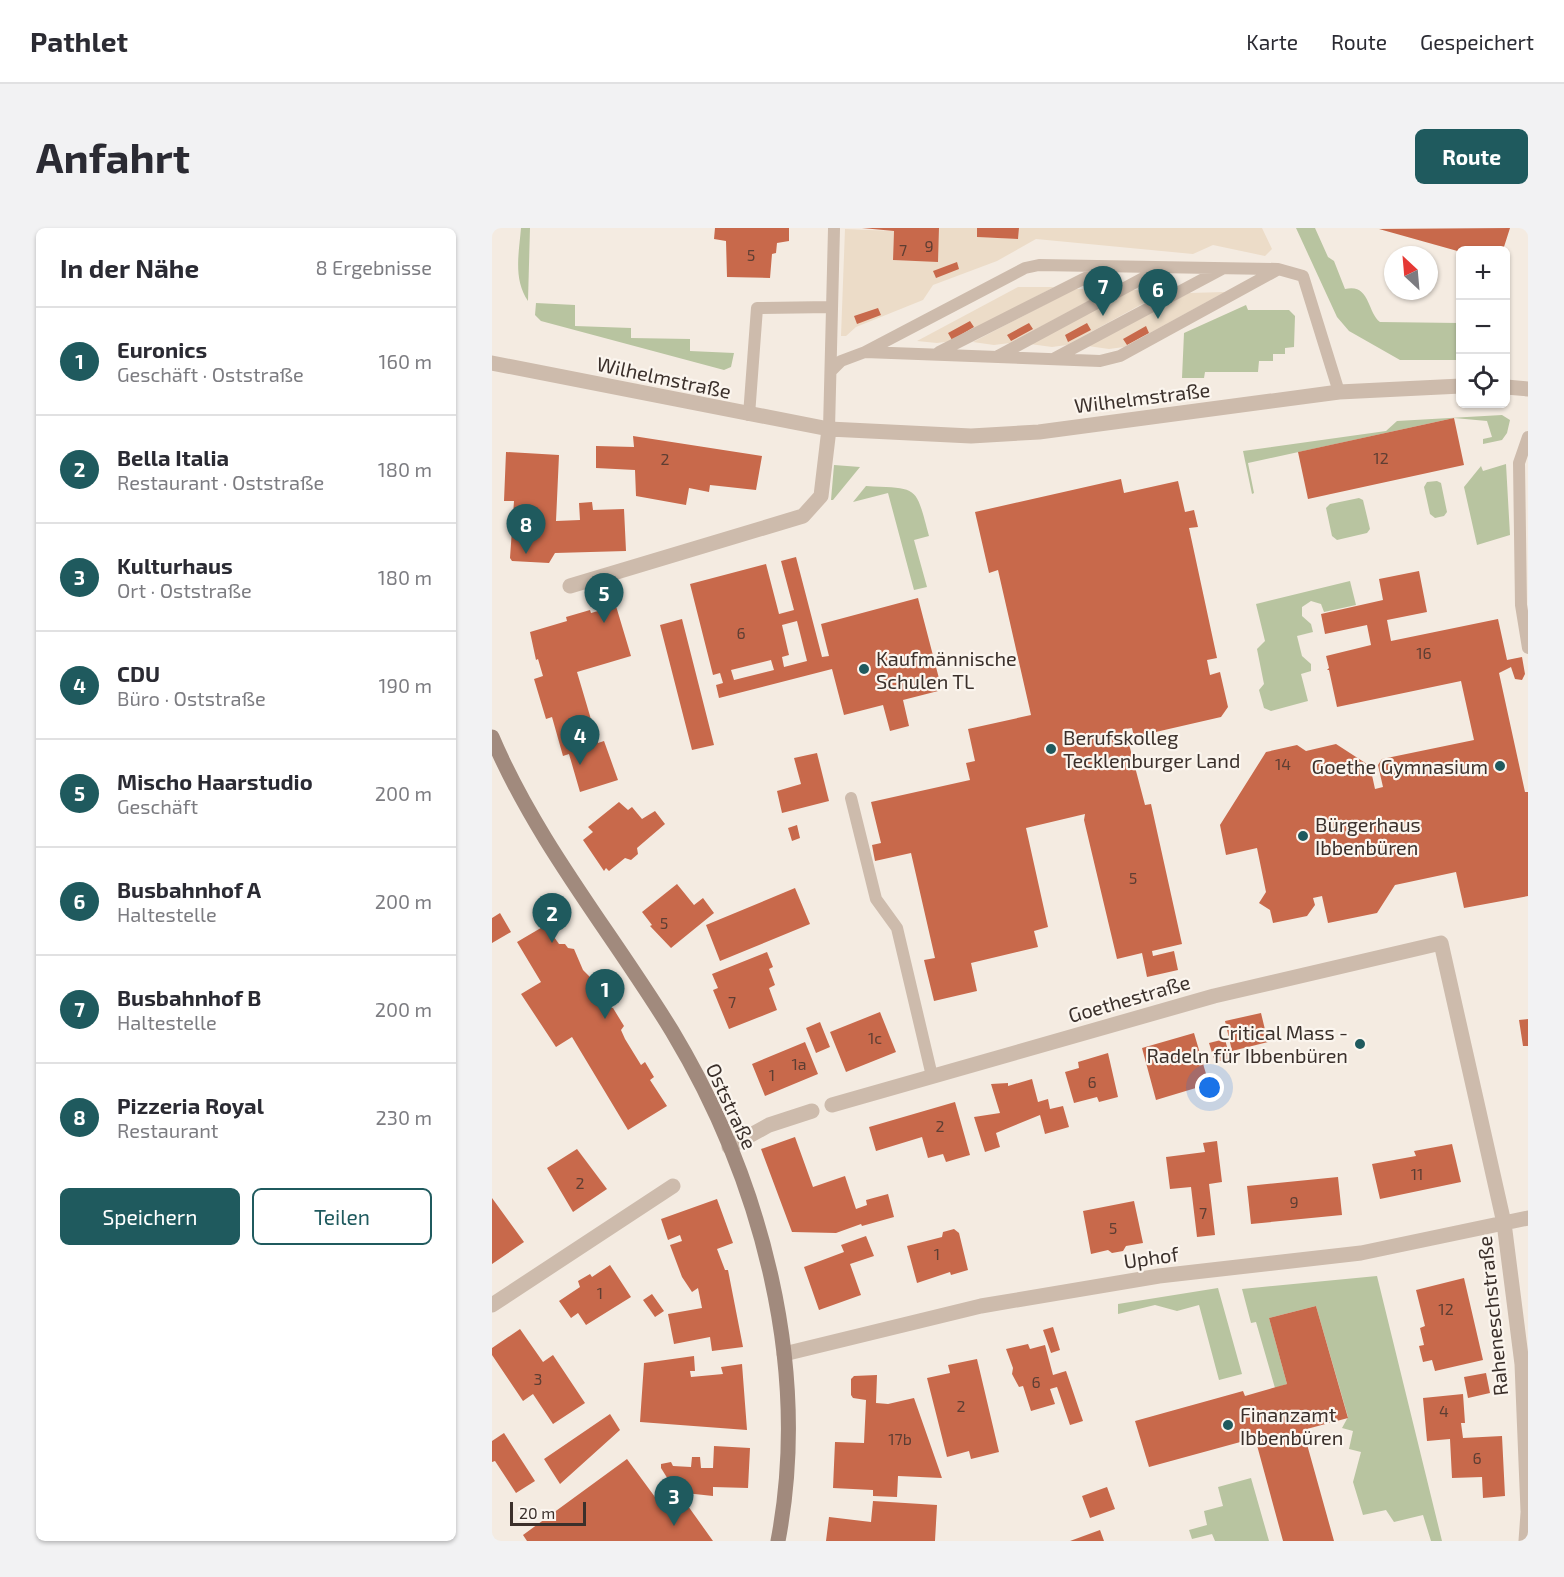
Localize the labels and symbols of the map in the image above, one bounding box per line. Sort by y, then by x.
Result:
house number: 9 [924,236,934,255]
house number: 7 [899,240,907,259]
house number: 5 [747,245,755,264]
north arrow [1384,246,1438,300]
pin: 7 [1084,266,1122,316]
pin: 6 [1138,270,1178,319]
street label: Wilhelmstraße [595,351,733,403]
street label: Wilhelmstraße [1073,377,1211,417]
house number: 12 [1373,448,1389,467]
house number: 2 [661,449,670,468]
pin: 8 [507,504,546,554]
pin: 5 [584,574,624,623]
house number: 6 [736,623,746,642]
house number: 16 [1416,643,1432,662]
place label: Kaufmännische Schulen TL [876,646,1017,693]
marker: Kaufmännische Schulen TL [857,662,871,676]
pin: 4 [560,716,599,765]
place label: Berufskolleg Tecklenburger Land [1063,725,1240,772]
marker: Berufskolleg Tecklenburger Land [1044,742,1058,756]
house number: 14 [1275,754,1291,773]
place label: Goethe Gymnasium [1312,754,1488,778]
marker: Goethe Gymnasium [1493,759,1507,773]
place label: Bürgerhaus Ibbenbüren [1315,812,1421,859]
marker: Bürgerhaus Ibbenbüren [1296,829,1310,843]
house number: 5 [1129,868,1137,887]
pin: 2 [532,894,572,943]
house number: 5 [660,913,668,932]
street label: Goethestraße [1065,969,1193,1027]
pin: 1 [586,970,624,1019]
house number: 7 [728,992,736,1011]
place label: Critical Mass - Radeln für Ibbenbüren [1146,1020,1348,1067]
house number: 1c [868,1028,882,1047]
marker: Critical Mass - Radeln für Ibbenbüren [1353,1037,1367,1051]
house number: 1a [791,1054,807,1073]
street label: Oststraße [702,1059,762,1153]
house number: 1 [769,1065,775,1084]
house number: 6 [1087,1072,1097,1091]
your location [1195,1073,1224,1102]
house number: 2 [936,1116,945,1135]
house number: 11 [1411,1164,1423,1183]
house number: 2 [576,1173,585,1192]
house number: 9 [1289,1192,1299,1211]
house number: 7 [1199,1203,1207,1222]
house number: 5 [1109,1218,1117,1237]
street label: Raheneschstraße [1472,1235,1512,1397]
street label: Uphof [1122,1241,1181,1273]
house number: 1 [934,1244,940,1263]
house number: 1 [597,1283,603,1302]
house number: 12 [1438,1299,1454,1318]
house number: 3 [534,1369,542,1388]
house number: 6 [1031,1372,1041,1391]
house number: 2 [957,1396,966,1415]
house number: 4 [1439,1401,1449,1420]
place label: Finanzamt Ibbenbüren [1240,1402,1343,1449]
marker: Finanzamt Ibbenbüren [1221,1418,1235,1432]
house number: 17b [888,1429,912,1448]
house number: 6 [1472,1448,1482,1467]
pin: 3 [654,1476,693,1526]
scale bar [510,1499,586,1526]

